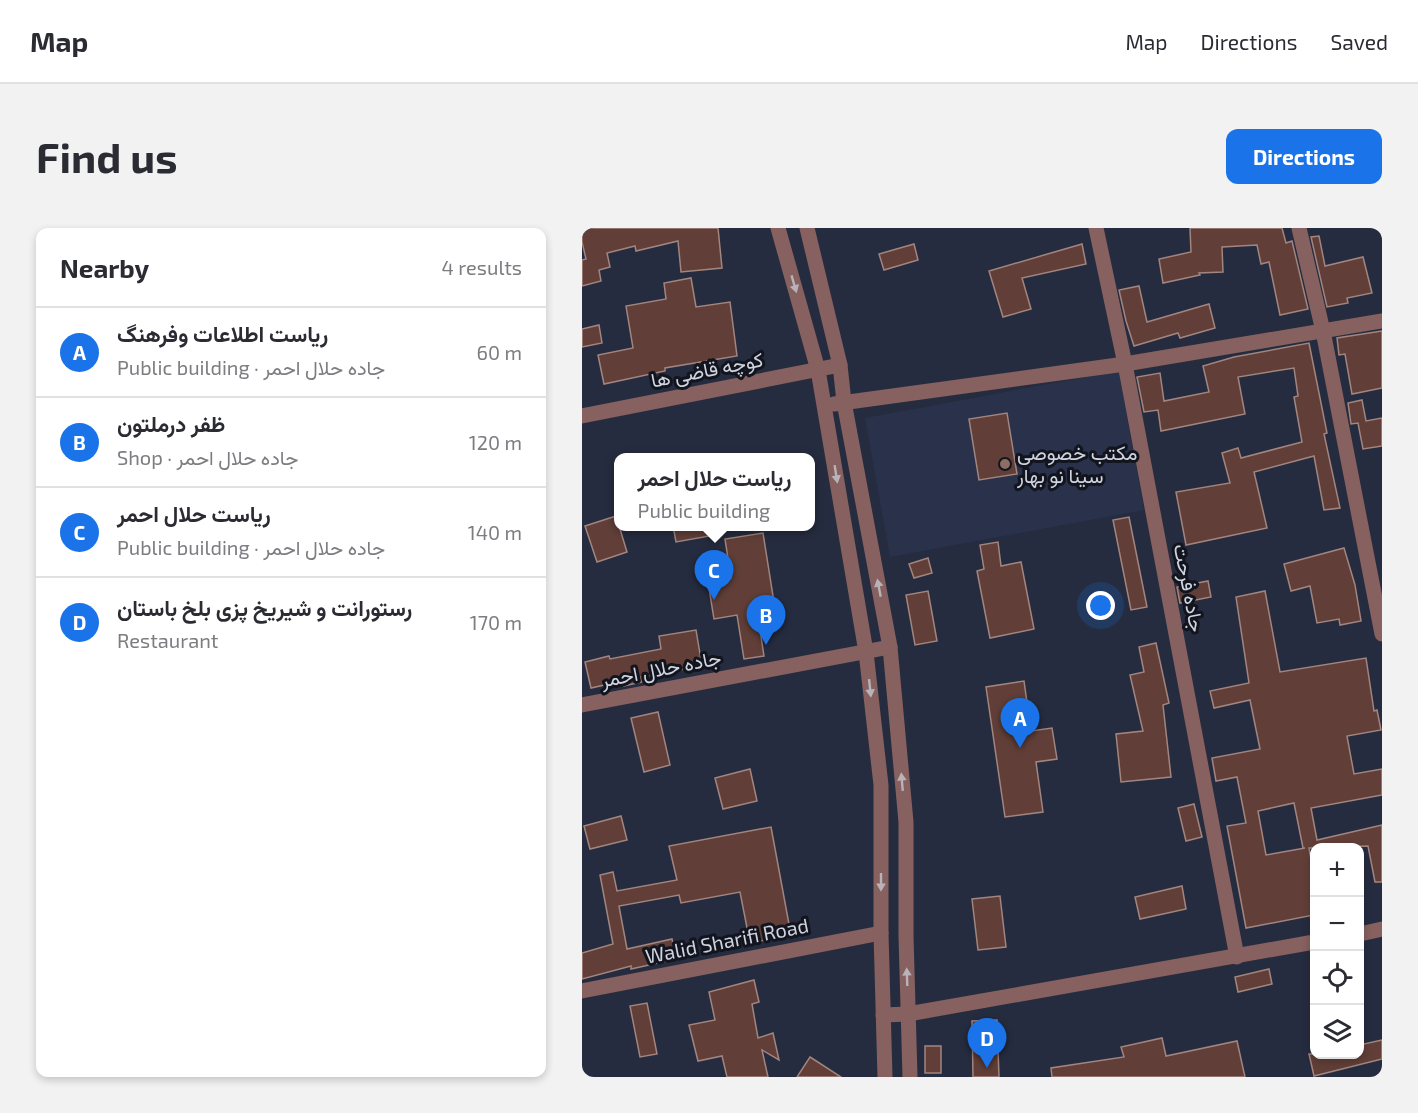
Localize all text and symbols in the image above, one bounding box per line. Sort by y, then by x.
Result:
text: Map [30,24,88,58]
text: Map [1125,29,1168,54]
text: Directions [1201,29,1297,54]
text: Saved [1330,29,1388,54]
button: Directions [1226,129,1382,184]
text: Find us [36,131,178,181]
text: Nearby [60,252,149,283]
text: 4 results [442,255,522,279]
one-way arrow [790,275,799,293]
text: ریاست اطلاعات وفرهنگ [117,320,328,346]
text: A [73,340,86,364]
text: 60 m [477,340,522,364]
street label: کوچه قاضی ها [649,346,766,395]
text: Public building · جاده حلال احمر [117,355,385,379]
text: ظفر درملتون [117,410,225,436]
text: B [73,430,86,454]
text: 120 m [469,430,522,454]
place label: مکتب خصوصی سینا نو بهار [1016,440,1137,489]
text: Shop · جاده حلال احمر [117,445,298,469]
popup [614,453,815,531]
marker: مکتب خصوصی سینا نو بهار [998,457,1012,471]
text: ریاست حلال احمر [638,464,791,490]
one-way arrow [832,465,841,484]
text: Public building [638,498,770,522]
text: ریاست حلال احمر [117,500,271,526]
text: C [74,520,85,544]
text: 140 m [468,520,522,544]
text: Public building · جاده حلال احمر [117,535,385,559]
street label: جاده فرحت [1168,542,1210,634]
pin: C [694,550,734,600]
one-way arrow [874,579,883,598]
your location [1086,591,1115,620]
text: رستورانت و شیریخ پزی بلخ باستان [117,594,412,620]
pin: B [746,596,786,645]
text: D [73,610,86,634]
text: 170 m [470,610,522,634]
text: Restaurant [117,628,218,652]
street label: جاده حلال احمر [598,645,723,694]
one-way arrow [865,678,874,697]
pin: A [1000,698,1040,748]
one-way arrow [897,772,907,791]
map controls [1310,843,1364,1059]
button: + [1310,843,1364,897]
one-way arrow [876,873,886,892]
button: − [1310,897,1364,951]
street label: Walid Sharifi Road [643,912,811,968]
button: locate [1310,951,1364,1005]
one-way arrow [902,967,912,986]
button: layers [1310,1005,1364,1059]
pin: D [968,1018,1006,1068]

